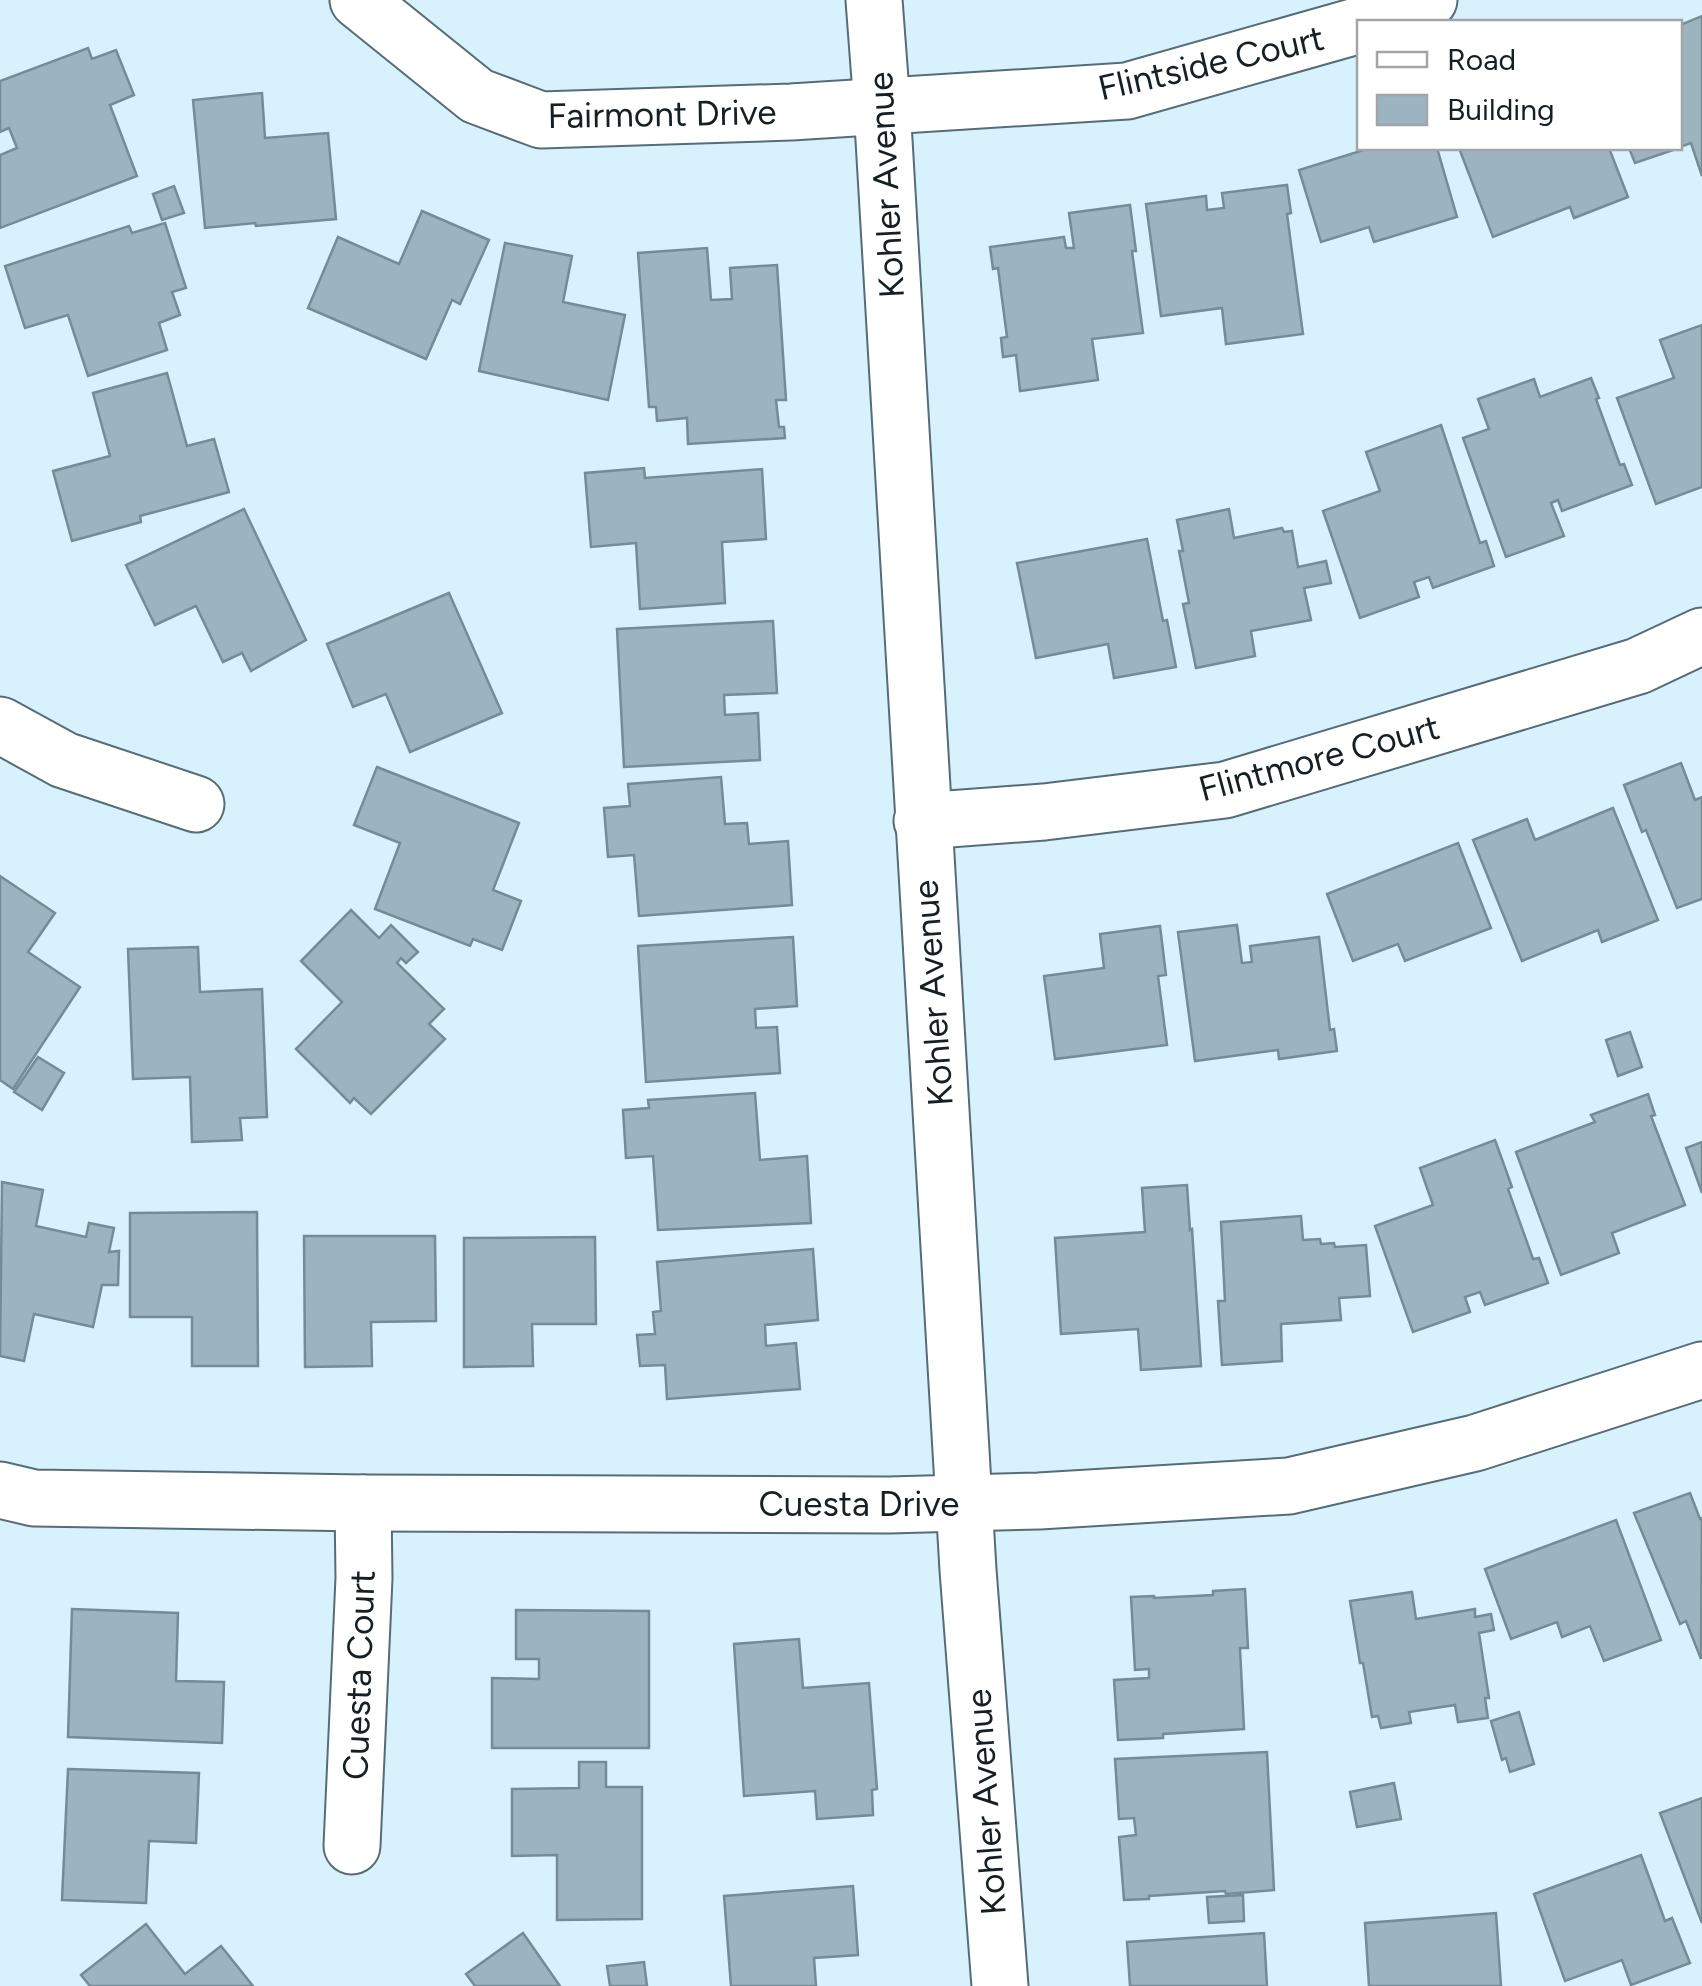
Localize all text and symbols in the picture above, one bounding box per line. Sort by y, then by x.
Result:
street label: Flintside Court [1094,17,1328,109]
legend [1357,20,1682,150]
text: Road [1447,41,1516,78]
street label: Kohler Avenue [859,71,913,299]
street label: Fairmont Drive [547,91,777,137]
text: Building [1447,91,1555,128]
street label: Flintmore Court [1194,706,1444,810]
street label: Kohler Avenue [904,879,962,1107]
street label: Cuesta Drive [759,1483,959,1525]
street label: Cuesta Court [334,1569,384,1781]
street label: Kohler Avenue [957,1688,1015,1916]

